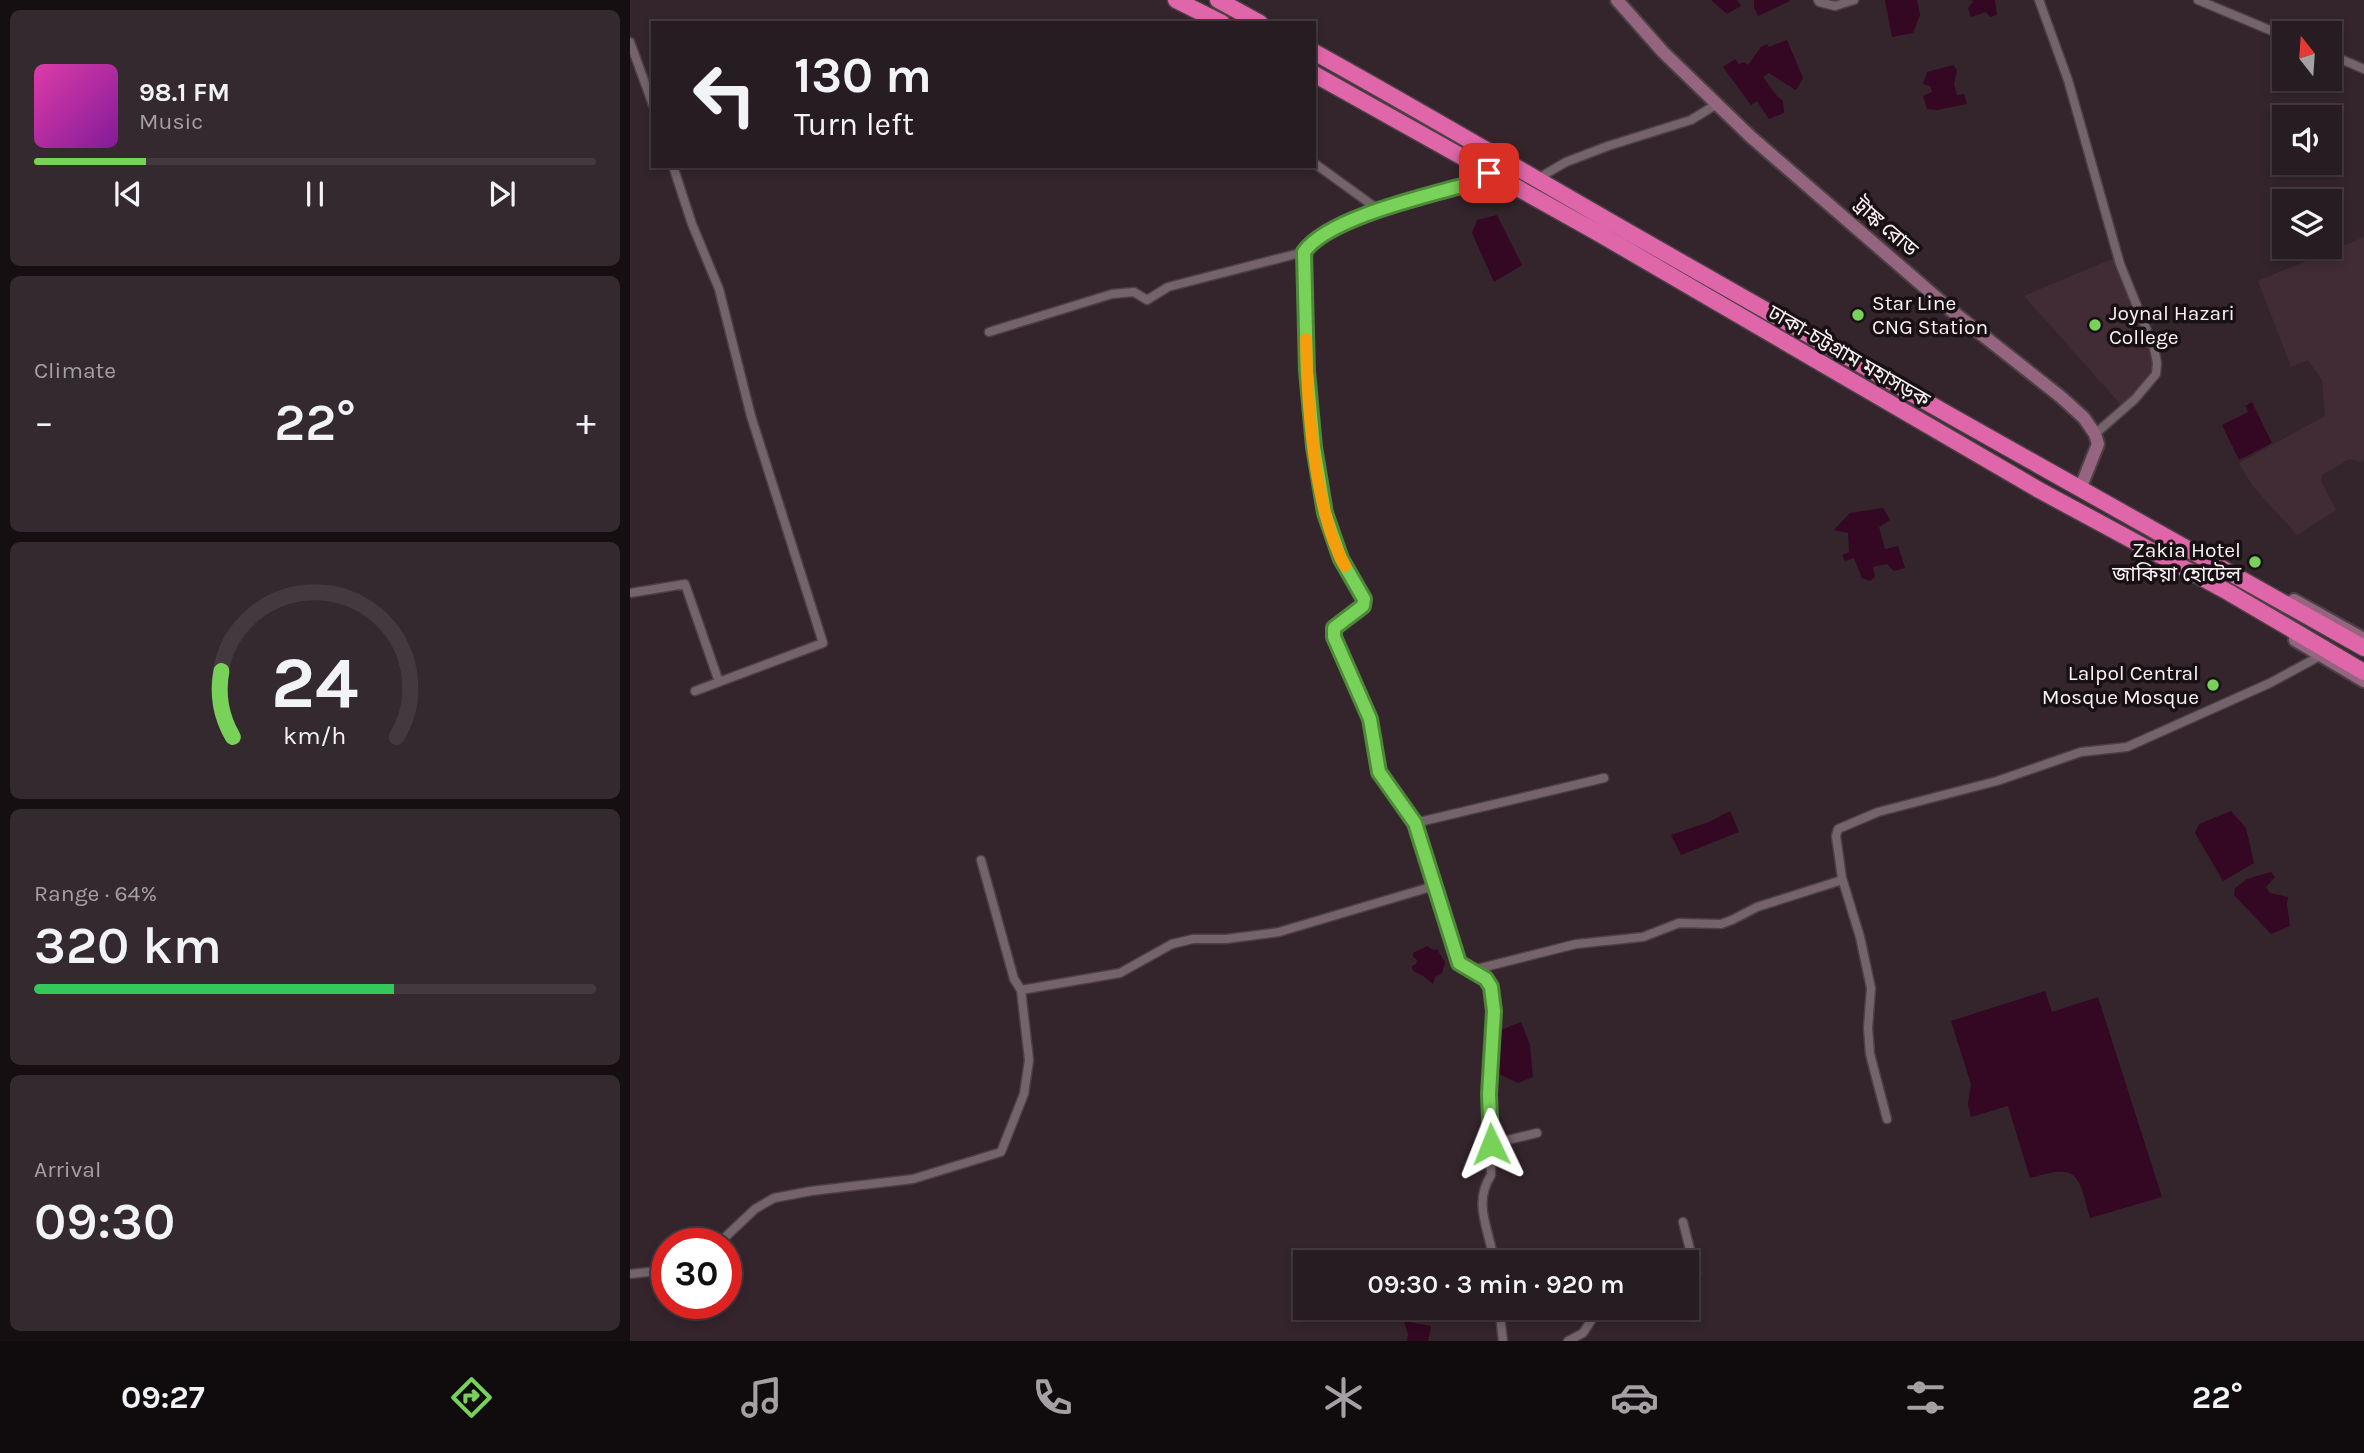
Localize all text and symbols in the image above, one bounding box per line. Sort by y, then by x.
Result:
north arrow [2272,21,2342,91]
map controls [2272,21,2342,259]
text: 130 m [794,47,932,104]
icon: left [679,49,770,140]
text: 98.1 FM [139,77,230,108]
button: sound [2272,105,2342,175]
text: Turn left [794,106,914,143]
text: Music [139,108,203,135]
pin [1459,143,1519,203]
icon: arrive [1470,154,1508,192]
icon: previous [109,175,147,213]
icon: pause [296,175,334,213]
icon: next [483,175,521,213]
button: layers [2272,189,2342,259]
street label: ট্রাঙ্ক রোড [1848,192,1924,262]
place label: Star Line CNG Station [1872,291,1988,339]
street label: ঢাকা-চট্টগ্রাম মহাসড়ক [1763,299,1935,413]
place label: Joynal Hazari College [2109,301,2235,349]
marker: Star Line CNG Station [1850,307,1866,323]
marker: Joynal Hazari College [2087,317,2103,333]
text: Climate [34,357,116,384]
text: 22° [274,392,356,453]
text: − [34,400,54,445]
text: + [576,400,596,445]
place label: Zakia Hotel জাকিয়া হোটেল [2111,538,2242,586]
marker: Zakia Hotel জাকিয়া হোটেল [2247,554,2263,570]
text: 24 [271,640,359,725]
place label: Lalpol Central Mosque Mosque [2042,661,2199,709]
marker: Lalpol Central Mosque Mosque [2205,677,2221,693]
text: km/h [283,720,347,749]
text: Range · 64% [34,880,157,907]
text: 320 km [34,915,222,976]
position arrow [1454,1107,1528,1181]
text: Arrival [34,1156,101,1183]
text: 09:30 [34,1191,175,1252]
speed limit sign: 30 [651,1228,742,1319]
text: 09:30 · 3 min · 920 m [1368,1269,1624,1300]
icon: directions [447,1373,496,1422]
icon: music [737,1373,786,1422]
icon: phone [1028,1373,1077,1422]
icon: climate [1319,1373,1368,1422]
icon: car [1610,1373,1659,1422]
icon: filters [1901,1373,1950,1422]
text: 09:27 [121,1379,205,1416]
text: 22° [2192,1379,2243,1416]

